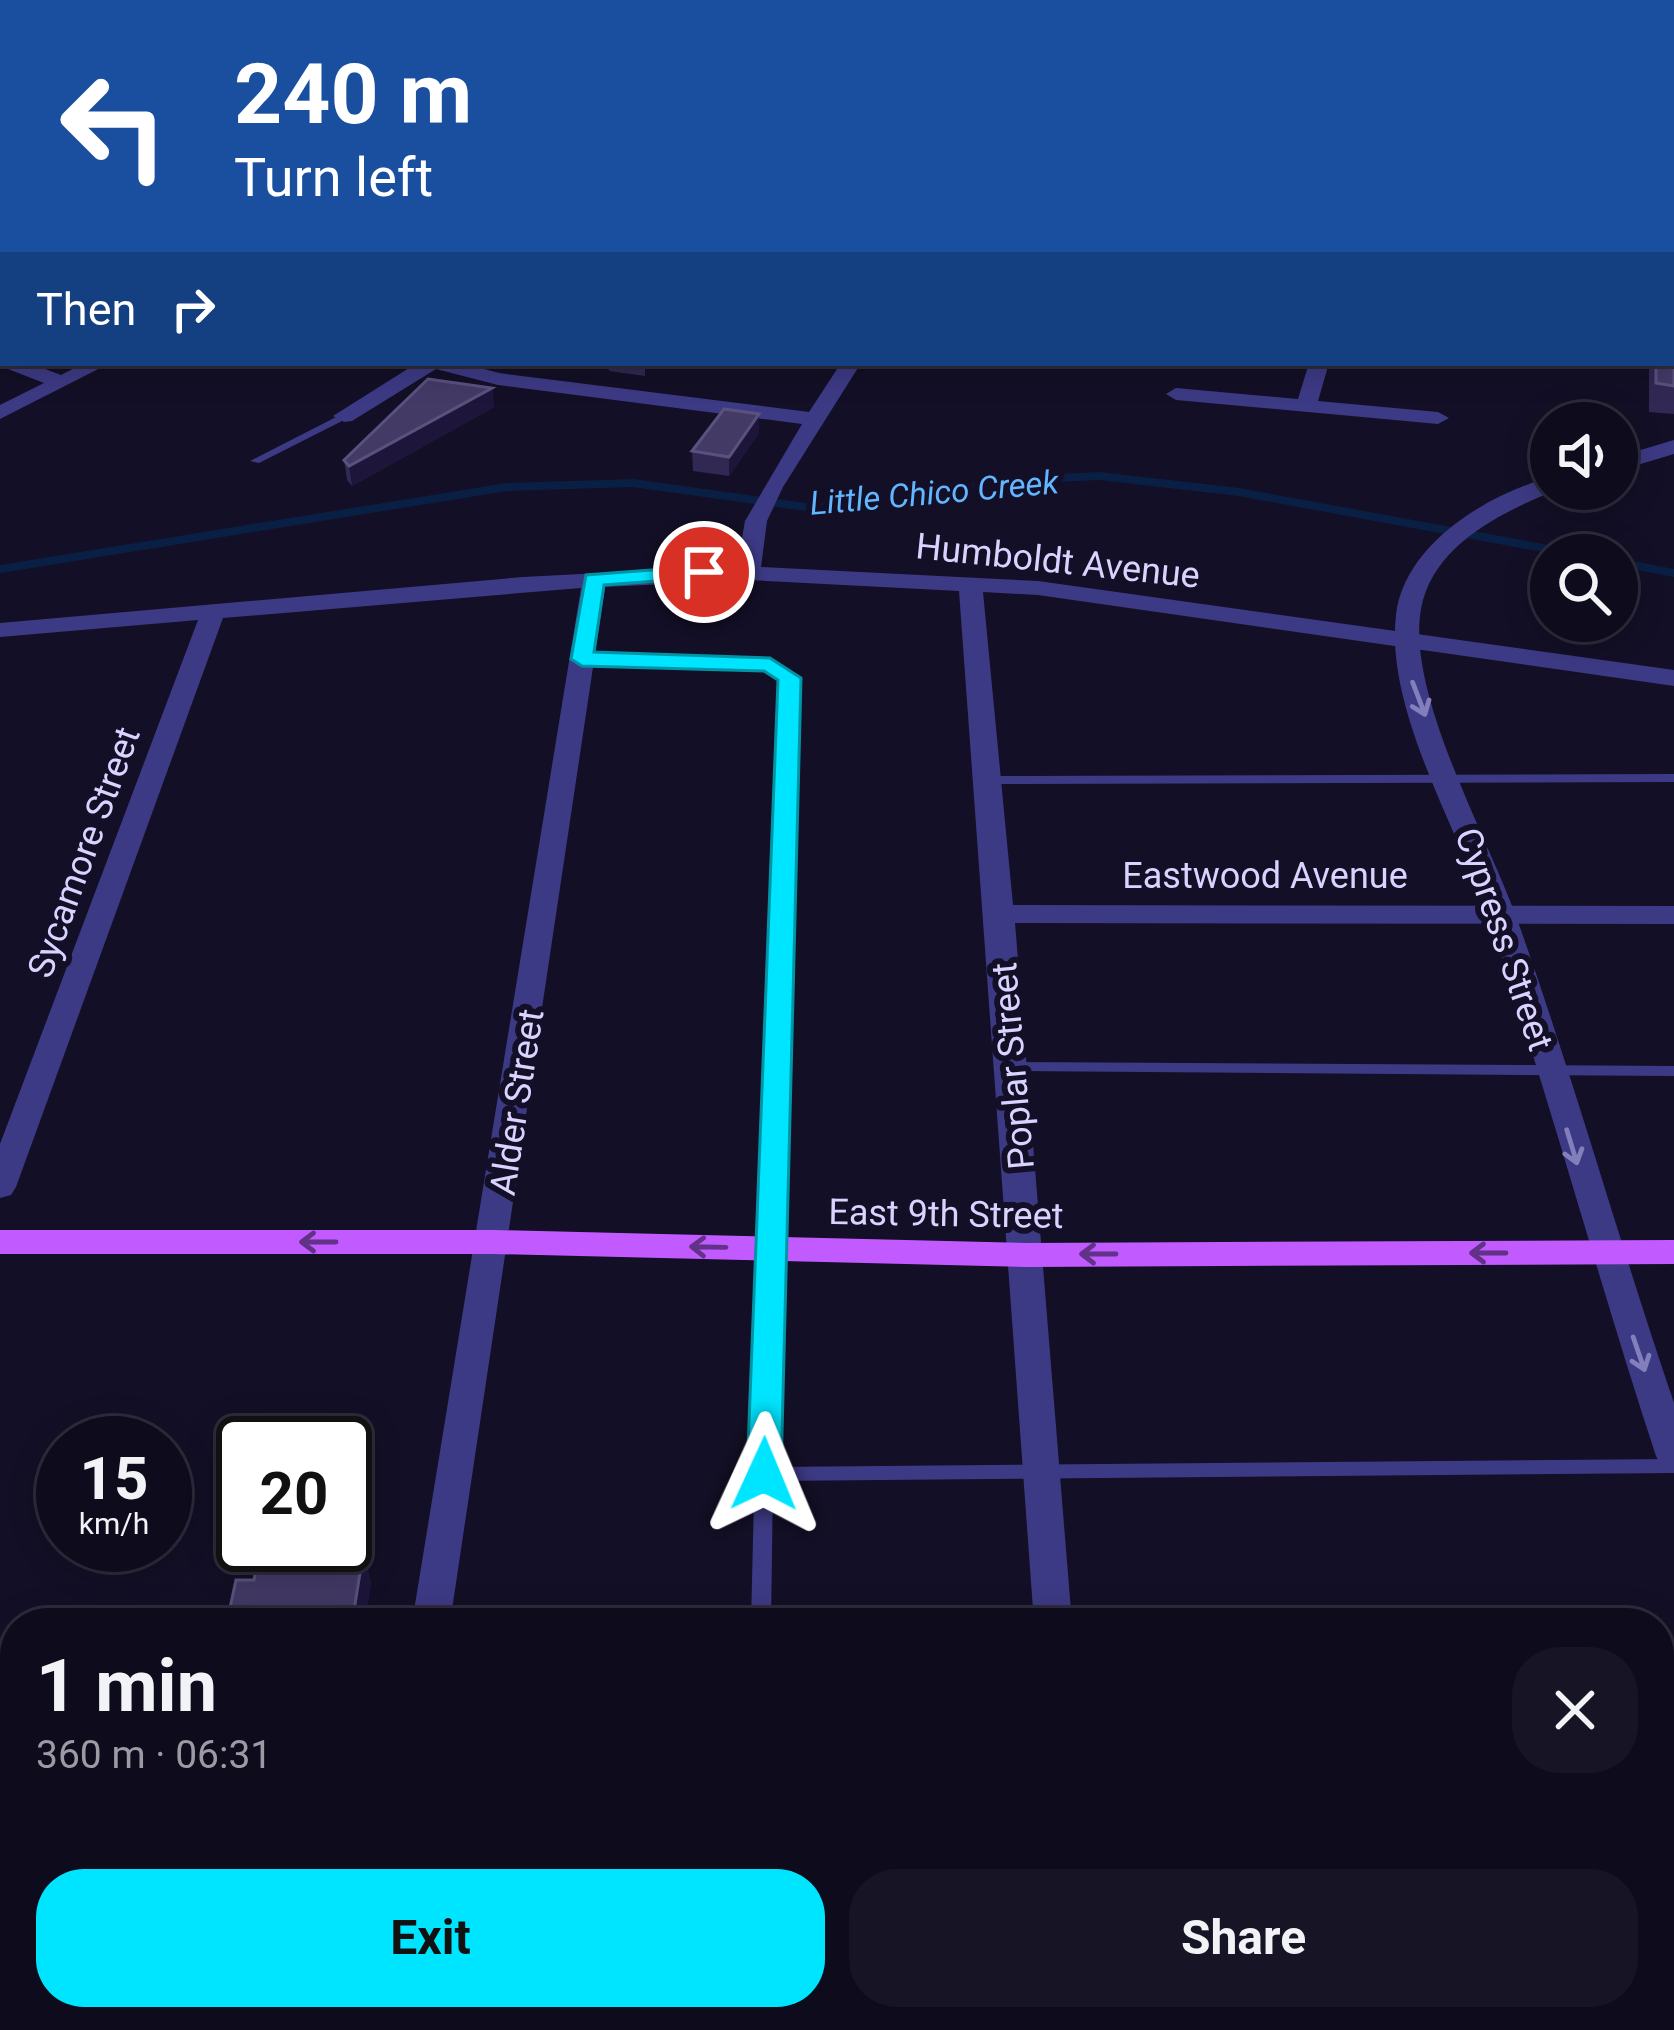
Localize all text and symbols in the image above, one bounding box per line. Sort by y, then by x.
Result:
text: 240 m [234,45,472,144]
icon: left [36,48,192,204]
text: Turn left [234,146,433,209]
icon: right [160,276,226,342]
text: Then [36,283,136,336]
map controls [1530,402,1638,642]
button: sound [1530,402,1638,510]
water label: Little Chico Creek [808,462,1061,523]
pin [653,521,755,623]
street label: Humboldt Avenue [914,525,1202,597]
button: search [1530,534,1638,642]
icon: arrive [671,539,737,605]
one-way arrow [1410,679,1432,716]
street label: Sycamore Street [19,721,149,983]
street label: Cypress Street [1446,822,1562,1056]
street label: Eastwood Avenue [1122,855,1408,897]
street label: Poplar Street [983,961,1043,1171]
street label: Alder Street [482,1006,552,1198]
one-way arrow [1563,1127,1585,1165]
street label: East 9th Street [828,1191,1064,1237]
one-way arrow [299,1231,338,1253]
one-way arrow [689,1236,728,1259]
one-way arrow [1469,1242,1508,1264]
one-way arrow [1079,1243,1118,1265]
one-way arrow [1630,1334,1652,1372]
position arrow [701,1411,827,1537]
speed limit sign: 20 [216,1416,372,1572]
text: 15 [80,1443,148,1514]
text: km/h [79,1506,149,1541]
text: 1 min [36,1644,217,1729]
button: close [1512,1647,1638,1773]
text: 360 m · 06:31 [36,1732,272,1778]
button: Exit [36,1869,825,2007]
button: Share [849,1869,1638,2007]

